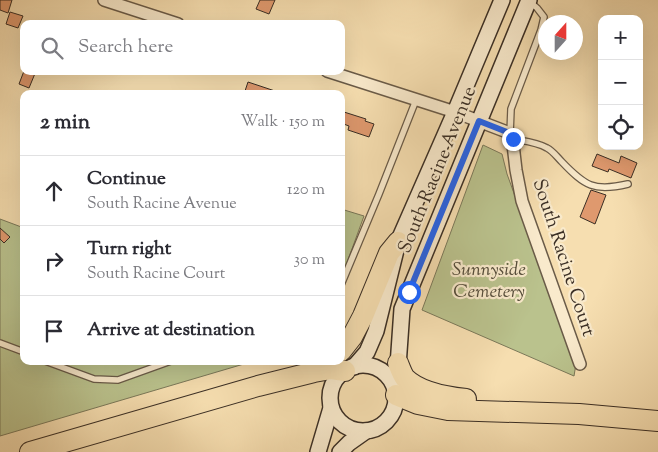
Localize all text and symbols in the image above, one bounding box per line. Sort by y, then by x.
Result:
north arrow [538,15,583,60]
map controls [598,15,643,150]
button: + [598,15,643,60]
search box [20,20,345,75]
icon: search [38,34,66,62]
text: Search here [78,34,173,61]
button: − [598,60,643,105]
street label: South Racine Avenue [392,82,484,258]
button: locate [598,105,643,150]
text: 2 min [40,108,90,138]
text: Walk · 150 m [241,111,325,134]
route end [502,128,525,151]
text: Continue [87,166,166,193]
street label: South Racine Court [525,176,601,341]
icon: ahead [40,177,68,205]
text: 120 m [287,179,325,202]
text: South Racine Avenue [87,193,237,216]
text: Turn right [87,236,171,263]
icon: right [40,247,68,275]
text: 30 m [294,249,325,272]
park label: Sunnyside Cemetery [452,257,526,306]
text: South Racine Court [87,263,225,286]
route start [398,281,421,304]
icon: arrive [40,317,68,345]
text: Arrive at destination [87,317,255,344]

